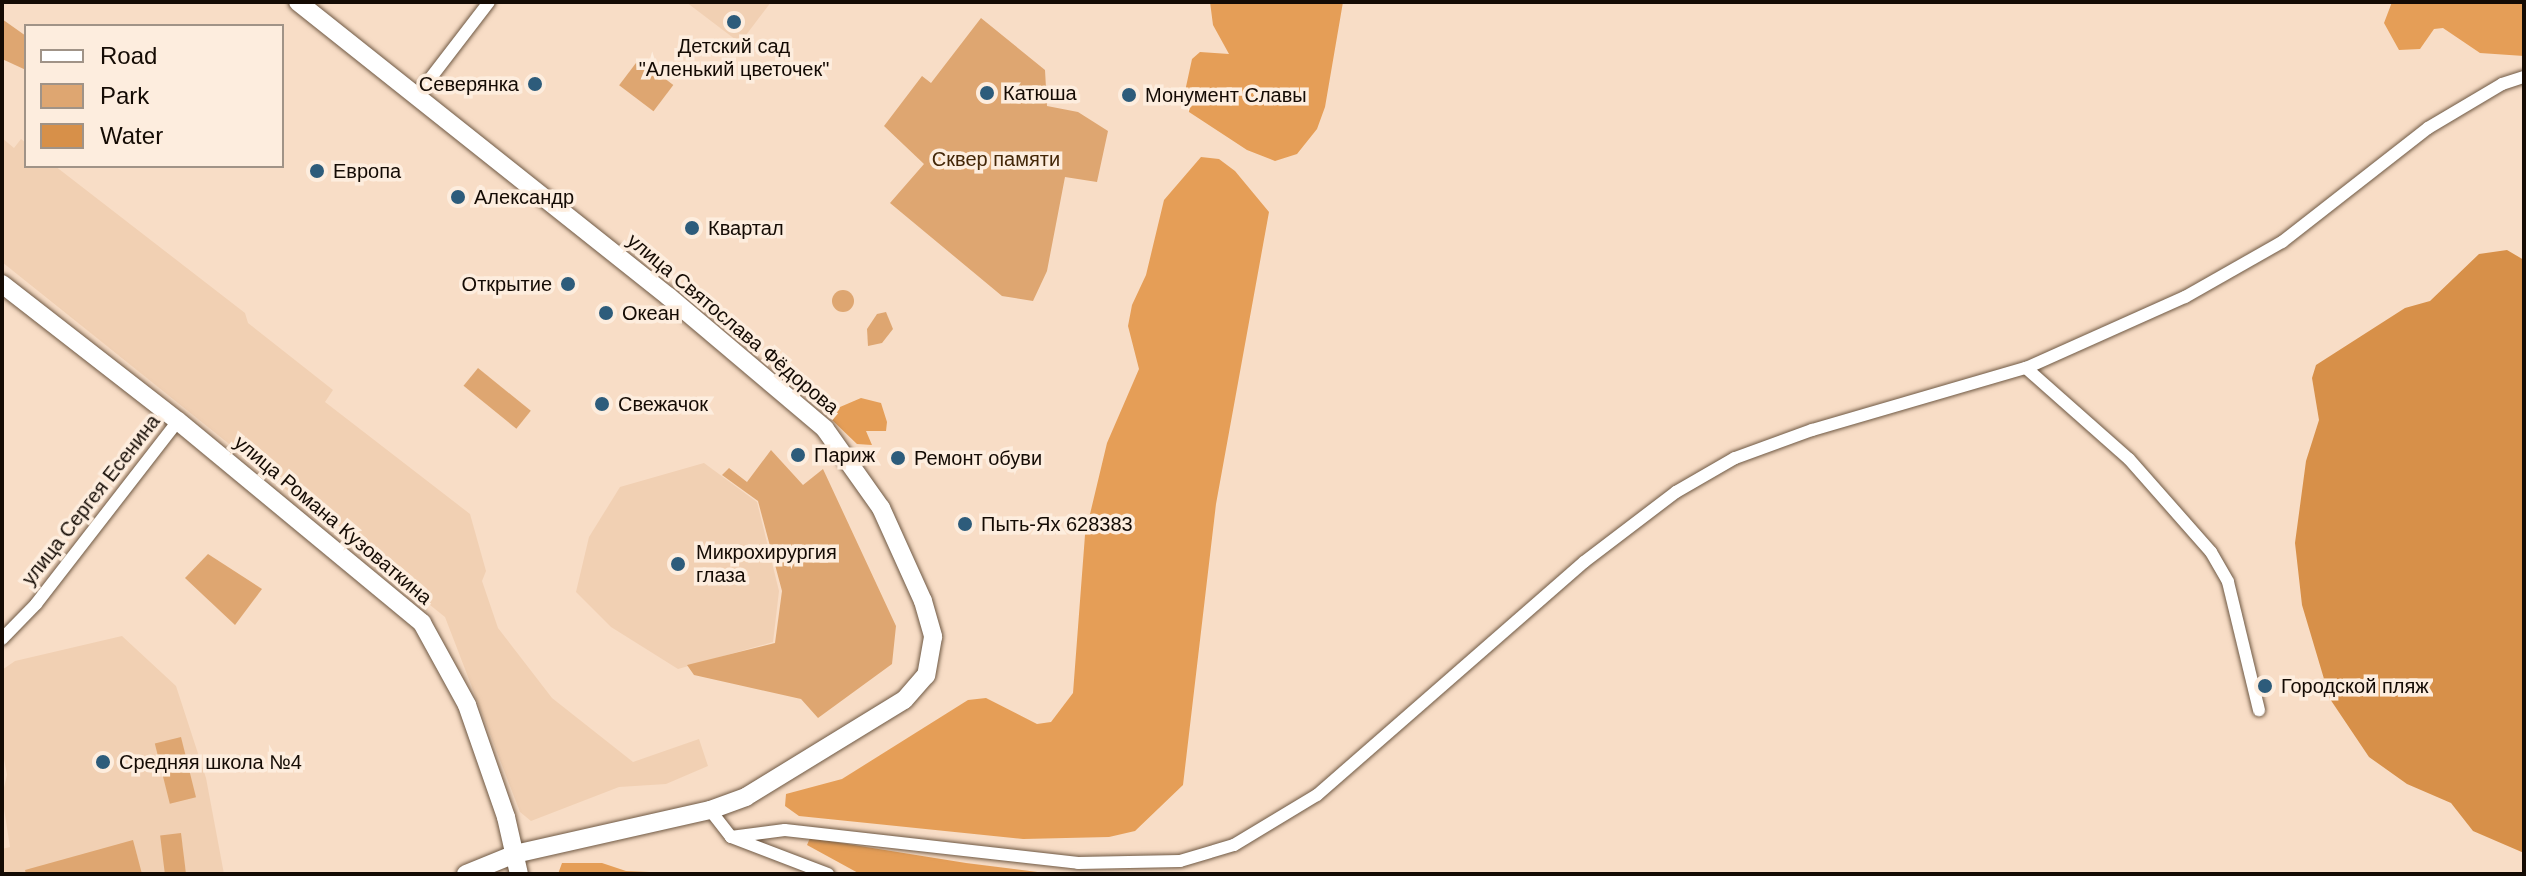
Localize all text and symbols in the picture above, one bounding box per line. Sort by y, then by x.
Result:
marker: Детский сад "Аленький цветочек" [725,13,743,31]
legend [24,24,284,168]
place label: Детский сад "Аленький цветочек" [639,34,829,81]
text: Road [100,42,157,69]
place label: Северянка [419,72,519,96]
marker: Северянка [526,75,544,93]
place label: Катюша [1003,81,1077,105]
text: Park [100,82,149,109]
place label: Монумент Славы [1145,83,1307,107]
marker: Катюша [978,84,996,102]
marker: Монумент Славы [1120,86,1138,104]
text: Water [100,122,163,149]
park label: Сквер памяти [932,147,1060,171]
place label: Европа [333,159,401,183]
marker: Европа [308,162,326,180]
place label: Александр [474,185,574,209]
marker: Александр [449,188,467,206]
place label: Квартал [708,216,784,240]
marker: Квартал [683,219,701,237]
street label: улица Святослава Фёдорова [622,228,844,420]
place label: Открытие [462,272,552,296]
marker: Открытие [559,275,577,293]
place label: Океан [622,301,680,325]
marker: Океан [597,304,615,322]
place label: Свежачок [618,392,708,416]
marker: Свежачок [593,395,611,413]
street label: улица Сергея Есенина [17,410,165,590]
street label: улица Романа Кузоваткина [229,430,437,610]
place label: Париж [814,443,875,467]
marker: Париж [789,446,807,464]
place label: Ремонт обуви [914,446,1042,470]
marker: Ремонт обуви [889,449,907,467]
place label: Пыть-Ях 628383 [981,512,1133,536]
marker: Пыть-Ях 628383 [956,515,974,533]
place label: Микрохирургия глаза [696,540,837,587]
marker: Микрохирургия глаза [667,553,689,575]
place label: Городской пляж [2281,674,2429,698]
marker: Городской пляж [2256,677,2274,695]
place label: Средняя школа №4 [119,750,302,774]
marker: Средняя школа №4 [94,753,112,771]

